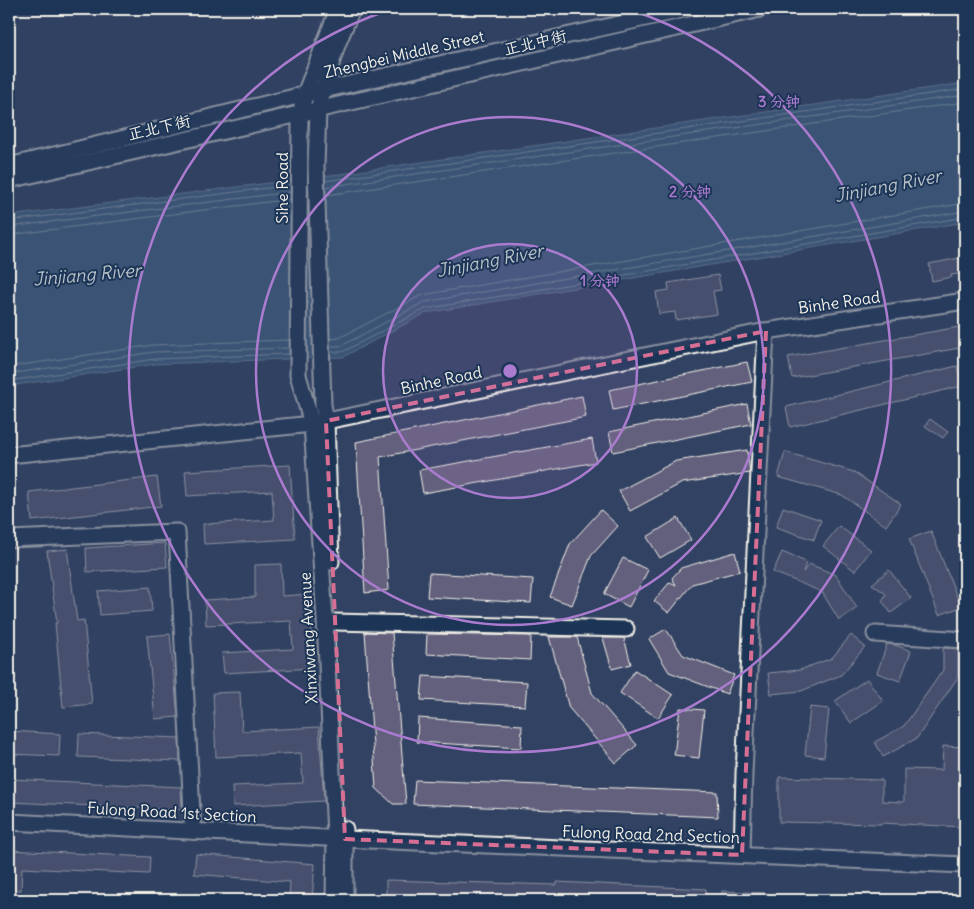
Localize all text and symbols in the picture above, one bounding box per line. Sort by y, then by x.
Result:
street label: 正北中街 [502,25,568,59]
street label: Zhengbei Middle Street [322,26,487,82]
text: 3 分钟 [758,92,800,111]
street label: 正北下街 [126,110,192,144]
street label: Sihe Road [272,152,292,224]
water label: Jinjiang River [833,163,946,207]
text: 2 分钟 [669,182,711,201]
water label: Jinjiang River [435,238,548,282]
water label: Jinjiang River [32,258,144,291]
text: 1 分钟 [580,271,620,290]
street label: Binhe Road [797,286,881,318]
street label: Binhe Road [399,362,483,398]
centre of rings [501,362,519,380]
street label: Xinxiwang Avenue [295,572,321,704]
street label: Fulong Road 1st Section [87,798,257,826]
street label: Fulong Road 2nd Section [562,821,740,847]

